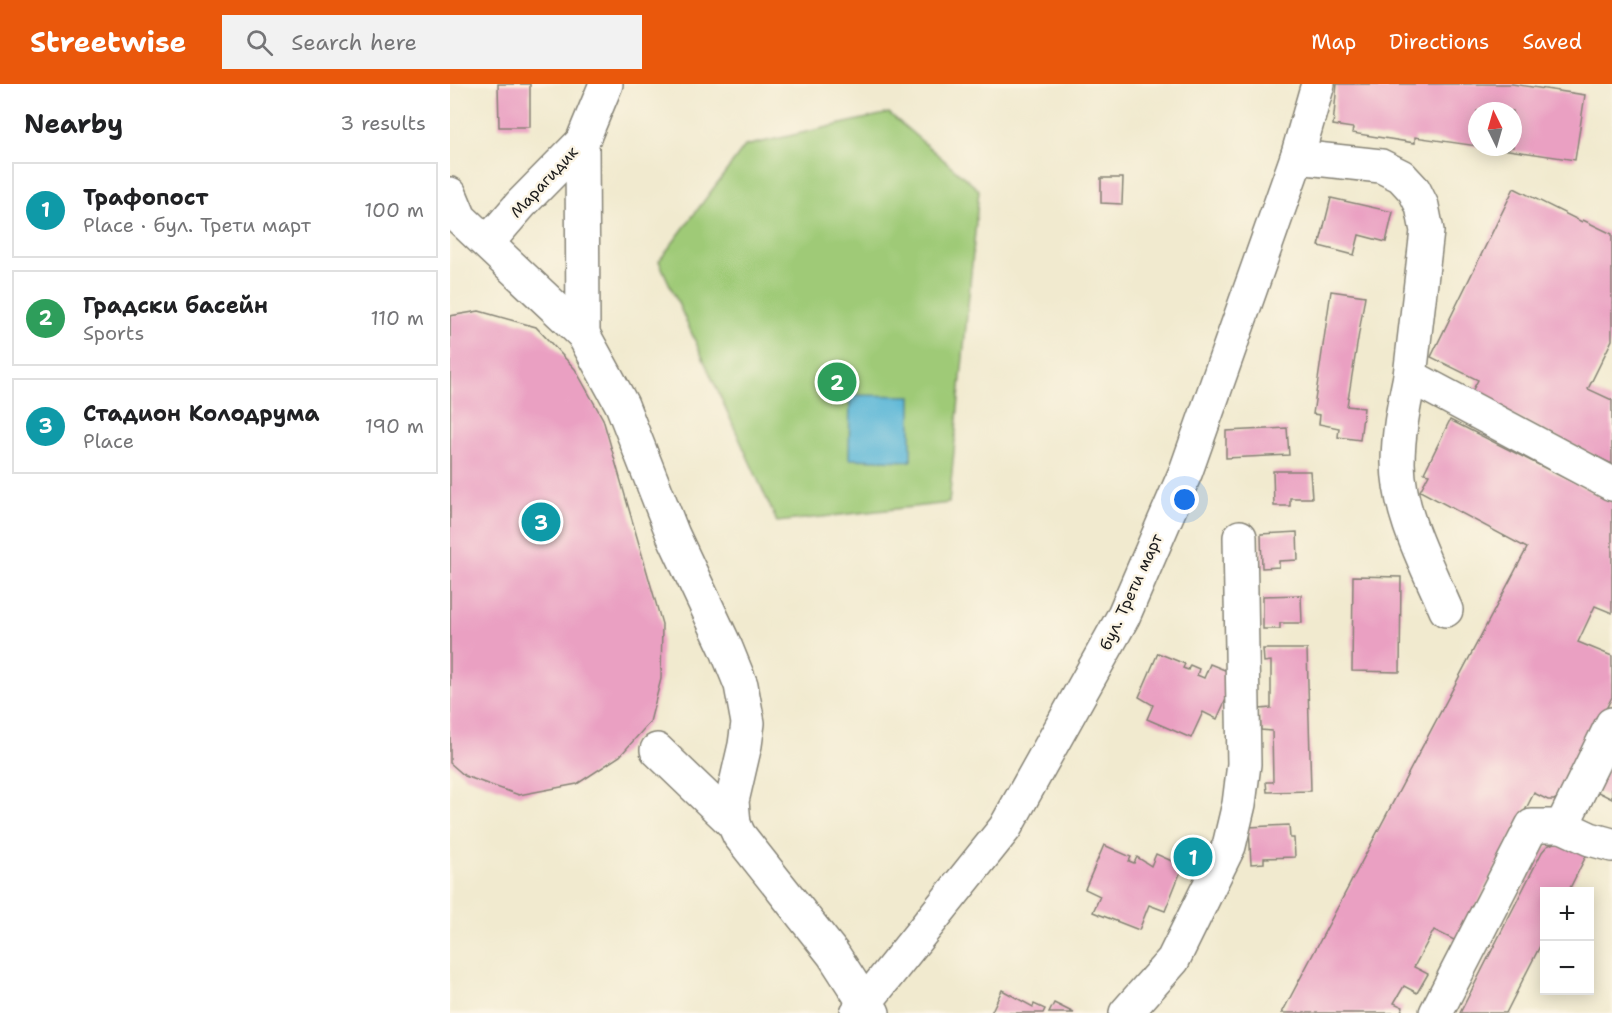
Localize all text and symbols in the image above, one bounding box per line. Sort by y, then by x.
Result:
search box [222,15,642,69]
text: Streetwise [30,23,186,61]
icon: search [243,26,276,59]
text: Search here [291,28,417,57]
text: Map [1311,28,1356,56]
text: Directions [1389,28,1489,56]
text: Saved [1522,28,1582,56]
north arrow [1468,102,1522,156]
text: Nearby [24,106,123,141]
text: 3 results [340,110,426,136]
street label: Марагидик [505,141,583,222]
text: Трафопост [83,183,209,212]
text: 1 [41,197,50,223]
text: 100 m [364,197,424,223]
text: Place · бул. Трети март [83,212,311,238]
text: Градски басейн [83,291,268,320]
text: 2 [39,305,53,331]
text: 110 m [370,305,424,331]
text: Sports [83,320,144,346]
pin: 2 [818,360,856,404]
text: Стадион Колодрума [83,399,320,428]
text: 3 [39,413,53,439]
text: 190 m [365,413,424,439]
text: Place [83,428,134,454]
your location [1170,485,1199,514]
pin: 3 [522,500,560,544]
street label: бул. Трети март [1095,530,1168,654]
pin: 1 [1174,834,1212,880]
map controls [1540,887,1594,995]
button: + [1540,887,1594,941]
button: − [1540,941,1594,995]

